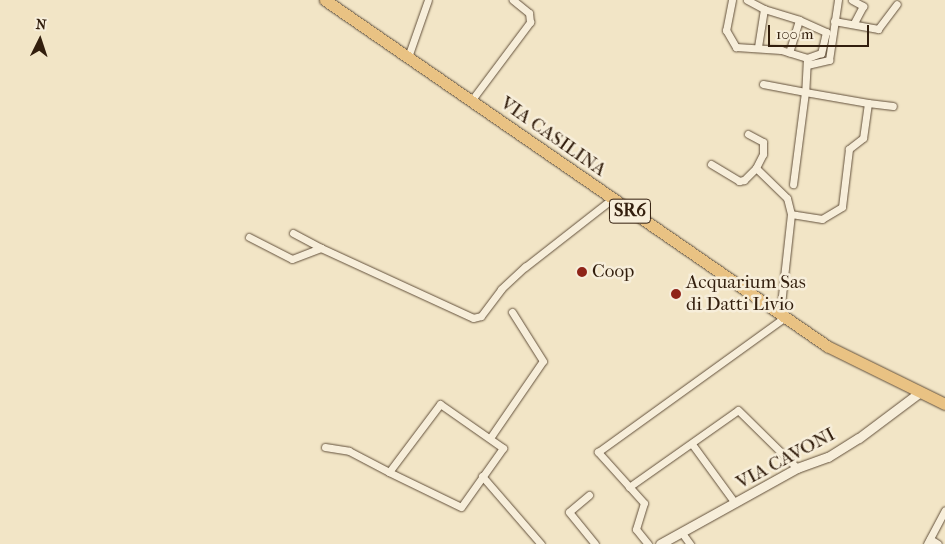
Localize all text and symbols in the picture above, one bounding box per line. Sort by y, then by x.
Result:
north arrow [15,15,65,65]
scale bar [770,15,871,47]
text: N [35,16,47,33]
text: 100 m [776,25,814,43]
street label: VIA CASILINA [496,92,610,182]
road number: SR6 [609,196,651,227]
place label: Coop [592,261,634,283]
marker: Coop [576,266,588,278]
place label: Acquarium Sas di Datti Livio [686,272,806,316]
marker: Acquarium Sas di Datti Livio [670,288,682,300]
street label: VIA CAVONI [733,423,839,495]

